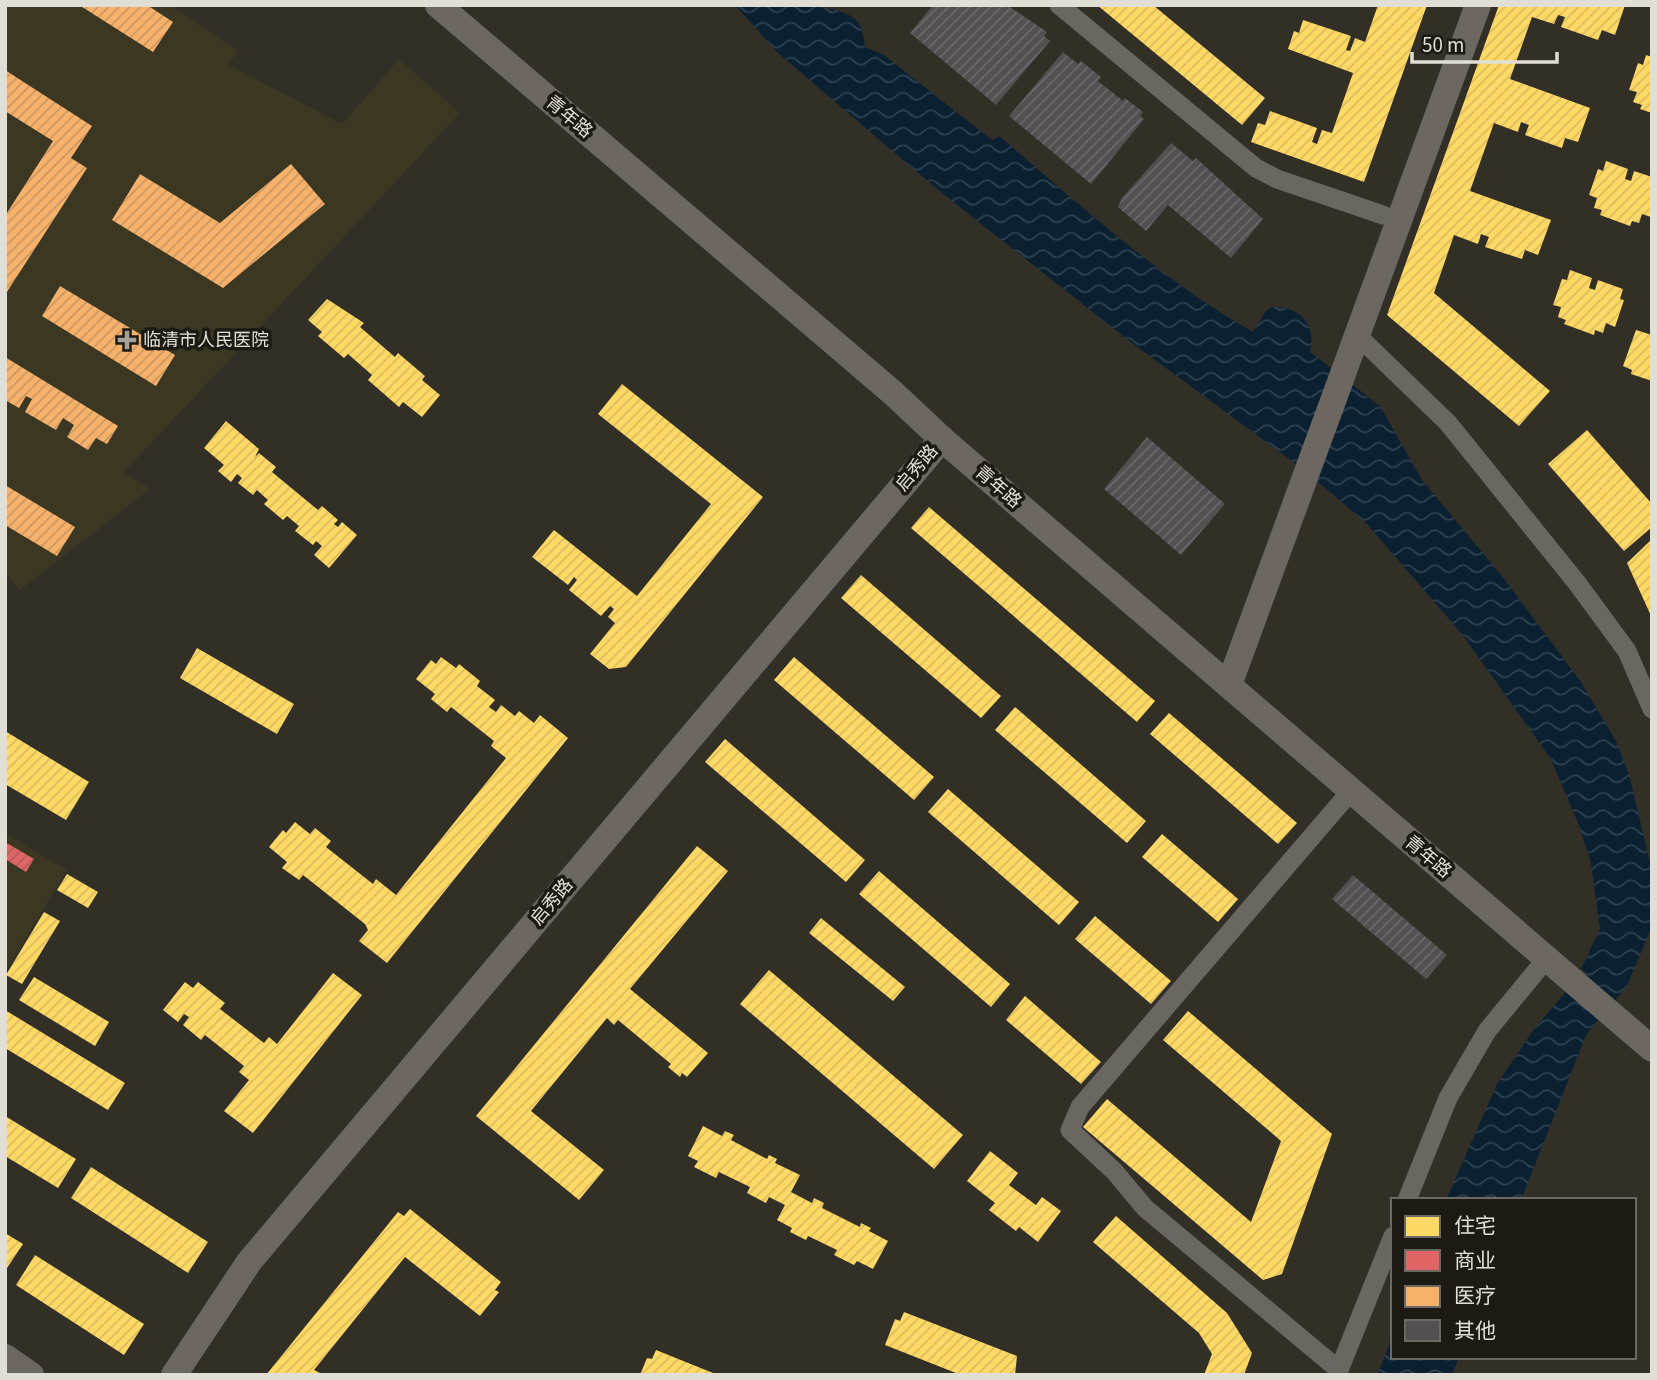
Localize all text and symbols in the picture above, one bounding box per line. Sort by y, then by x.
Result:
scale bar [1412,21,1557,65]
text: 50 m [1422,30,1464,60]
street label: 青年路 [540,90,598,144]
place label: 临清市人民医院 [143,328,269,353]
marker: 临清市人民医院 [117,330,137,350]
street label: 启秀路 [890,439,944,497]
street label: 青年路 [969,460,1027,514]
street label: 青年路 [1399,830,1457,884]
street label: 启秀路 [525,873,579,931]
legend [1391,1198,1636,1359]
text: 住宅 [1454,1211,1496,1241]
text: 商业 [1454,1246,1496,1276]
text: 医疗 [1454,1281,1496,1311]
text: 其他 [1454,1316,1496,1346]

